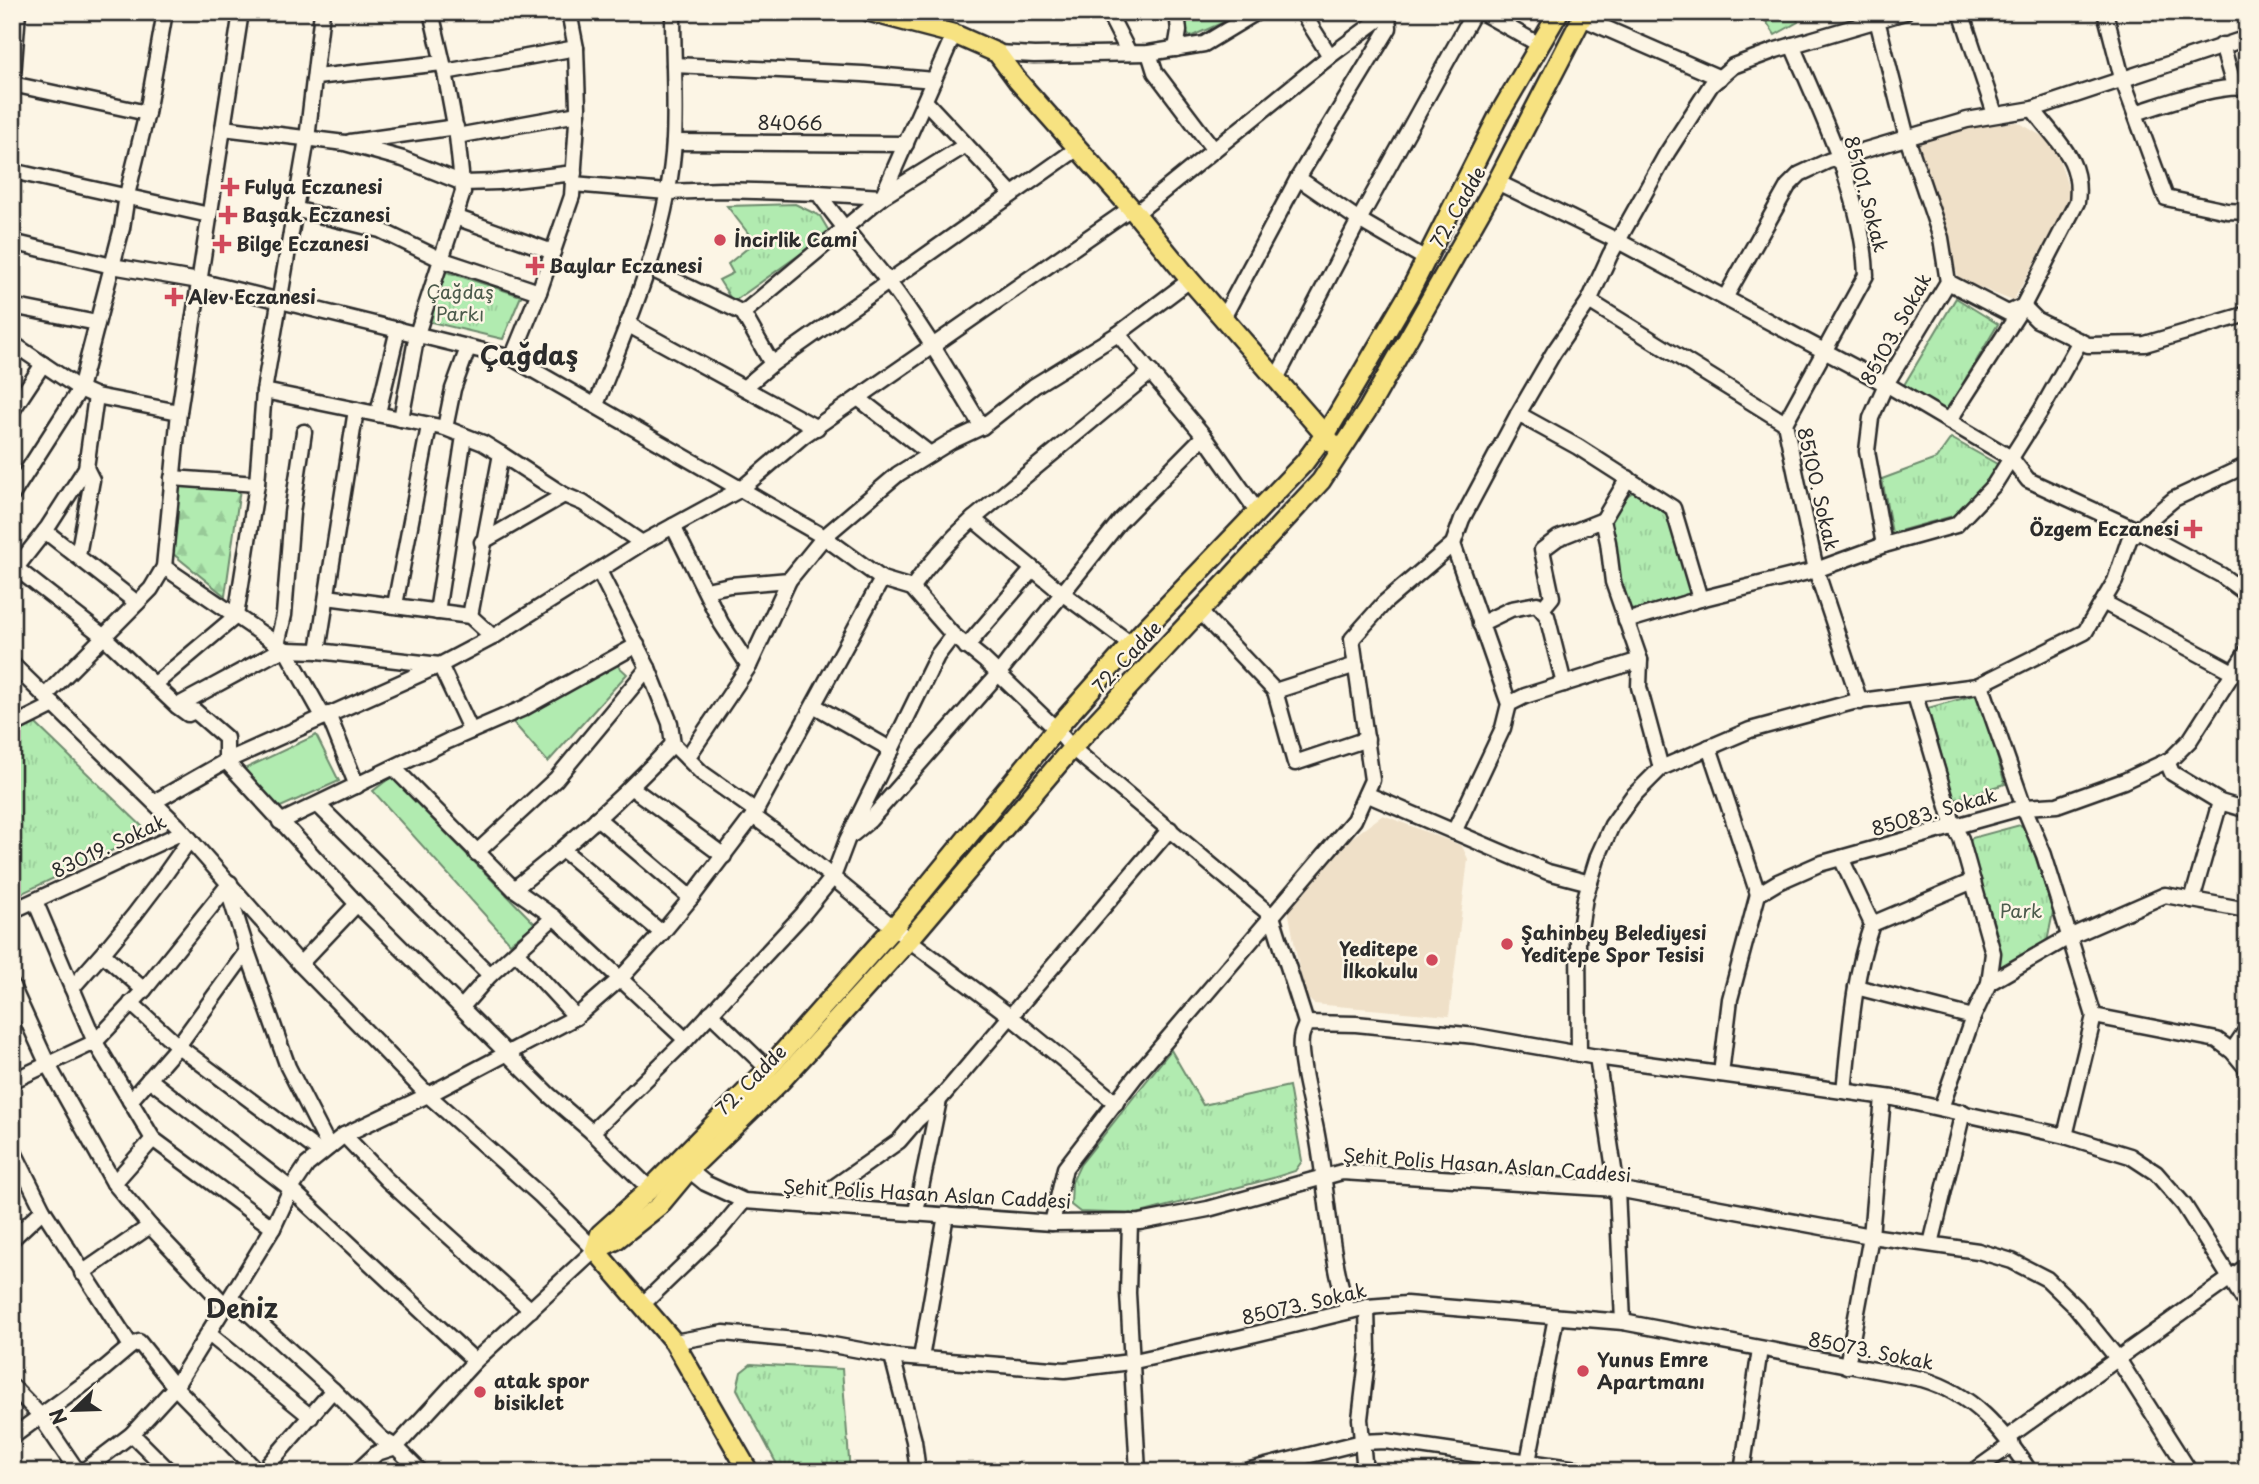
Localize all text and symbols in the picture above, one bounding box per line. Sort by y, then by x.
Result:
street label: 84066 [757,107,823,137]
street label: 85101. Sokak [1838,132,1896,255]
street label: 72. Cadde [1422,160,1492,253]
place label: Fulya Eczanesi [244,172,383,200]
marker: Fulya Eczanesi [222,179,238,195]
place label: Başak Eczanesi [242,200,390,228]
marker: Başak Eczanesi [220,207,236,223]
place label: İncirlik Cami [734,225,858,253]
place label: Bilge Eczanesi [236,229,369,257]
marker: İncirlik Cami [712,232,728,248]
marker: Bilge Eczanesi [214,236,230,252]
place label: Baylar Eczanesi [549,251,703,279]
marker: Baylar Eczanesi [527,258,543,274]
street label: 85103. Sokak [1853,267,1938,390]
park label: Çağdaş Parkı [426,277,494,327]
place label: Alev Eczanesi [187,282,316,310]
marker: Alev Eczanesi [166,289,182,305]
district label: Çağdaş [480,335,578,374]
street label: 85100. Sokak [1791,424,1847,553]
place label: Özgem Eczanesi [2029,514,2179,542]
marker: Özgem Eczanesi [2185,521,2201,537]
street label: 72. Cadde [1085,614,1167,699]
street label: 85083. Sokak [1868,780,2000,842]
street label: 83019. Sokak [47,806,170,884]
park label: Park [2000,896,2043,924]
place label: Şahinbey Belediyesi Yeditepe Spor Tesisi [1521,918,1707,968]
place label: Yeditepe İlkokulu [1339,934,1418,984]
marker: Şahinbey Belediyesi Yeditepe Spor Tesisi [1499,936,1515,952]
marker: Yeditepe İlkokulu [1424,952,1440,968]
street label: 72. Cadde [708,1037,792,1121]
street label: Şehit Polis Hasan Aslan Caddesi [1342,1140,1632,1188]
street label: Şehit Polis Hasan Aslan Caddesi [782,1171,1072,1215]
street label: 85073. Sokak [1239,1275,1369,1331]
district label: Deniz [206,1288,278,1327]
street label: 85073. Sokak [1806,1324,1936,1376]
place label: Yunus Emre Apartmanı [1597,1345,1708,1395]
marker: Yunus Emre Apartmanı [1575,1363,1591,1379]
place label: atak spor bisiklet [494,1366,589,1416]
north arrow [38,1376,108,1446]
marker: atak spor bisiklet [472,1384,488,1400]
text: N [42,1405,73,1429]

